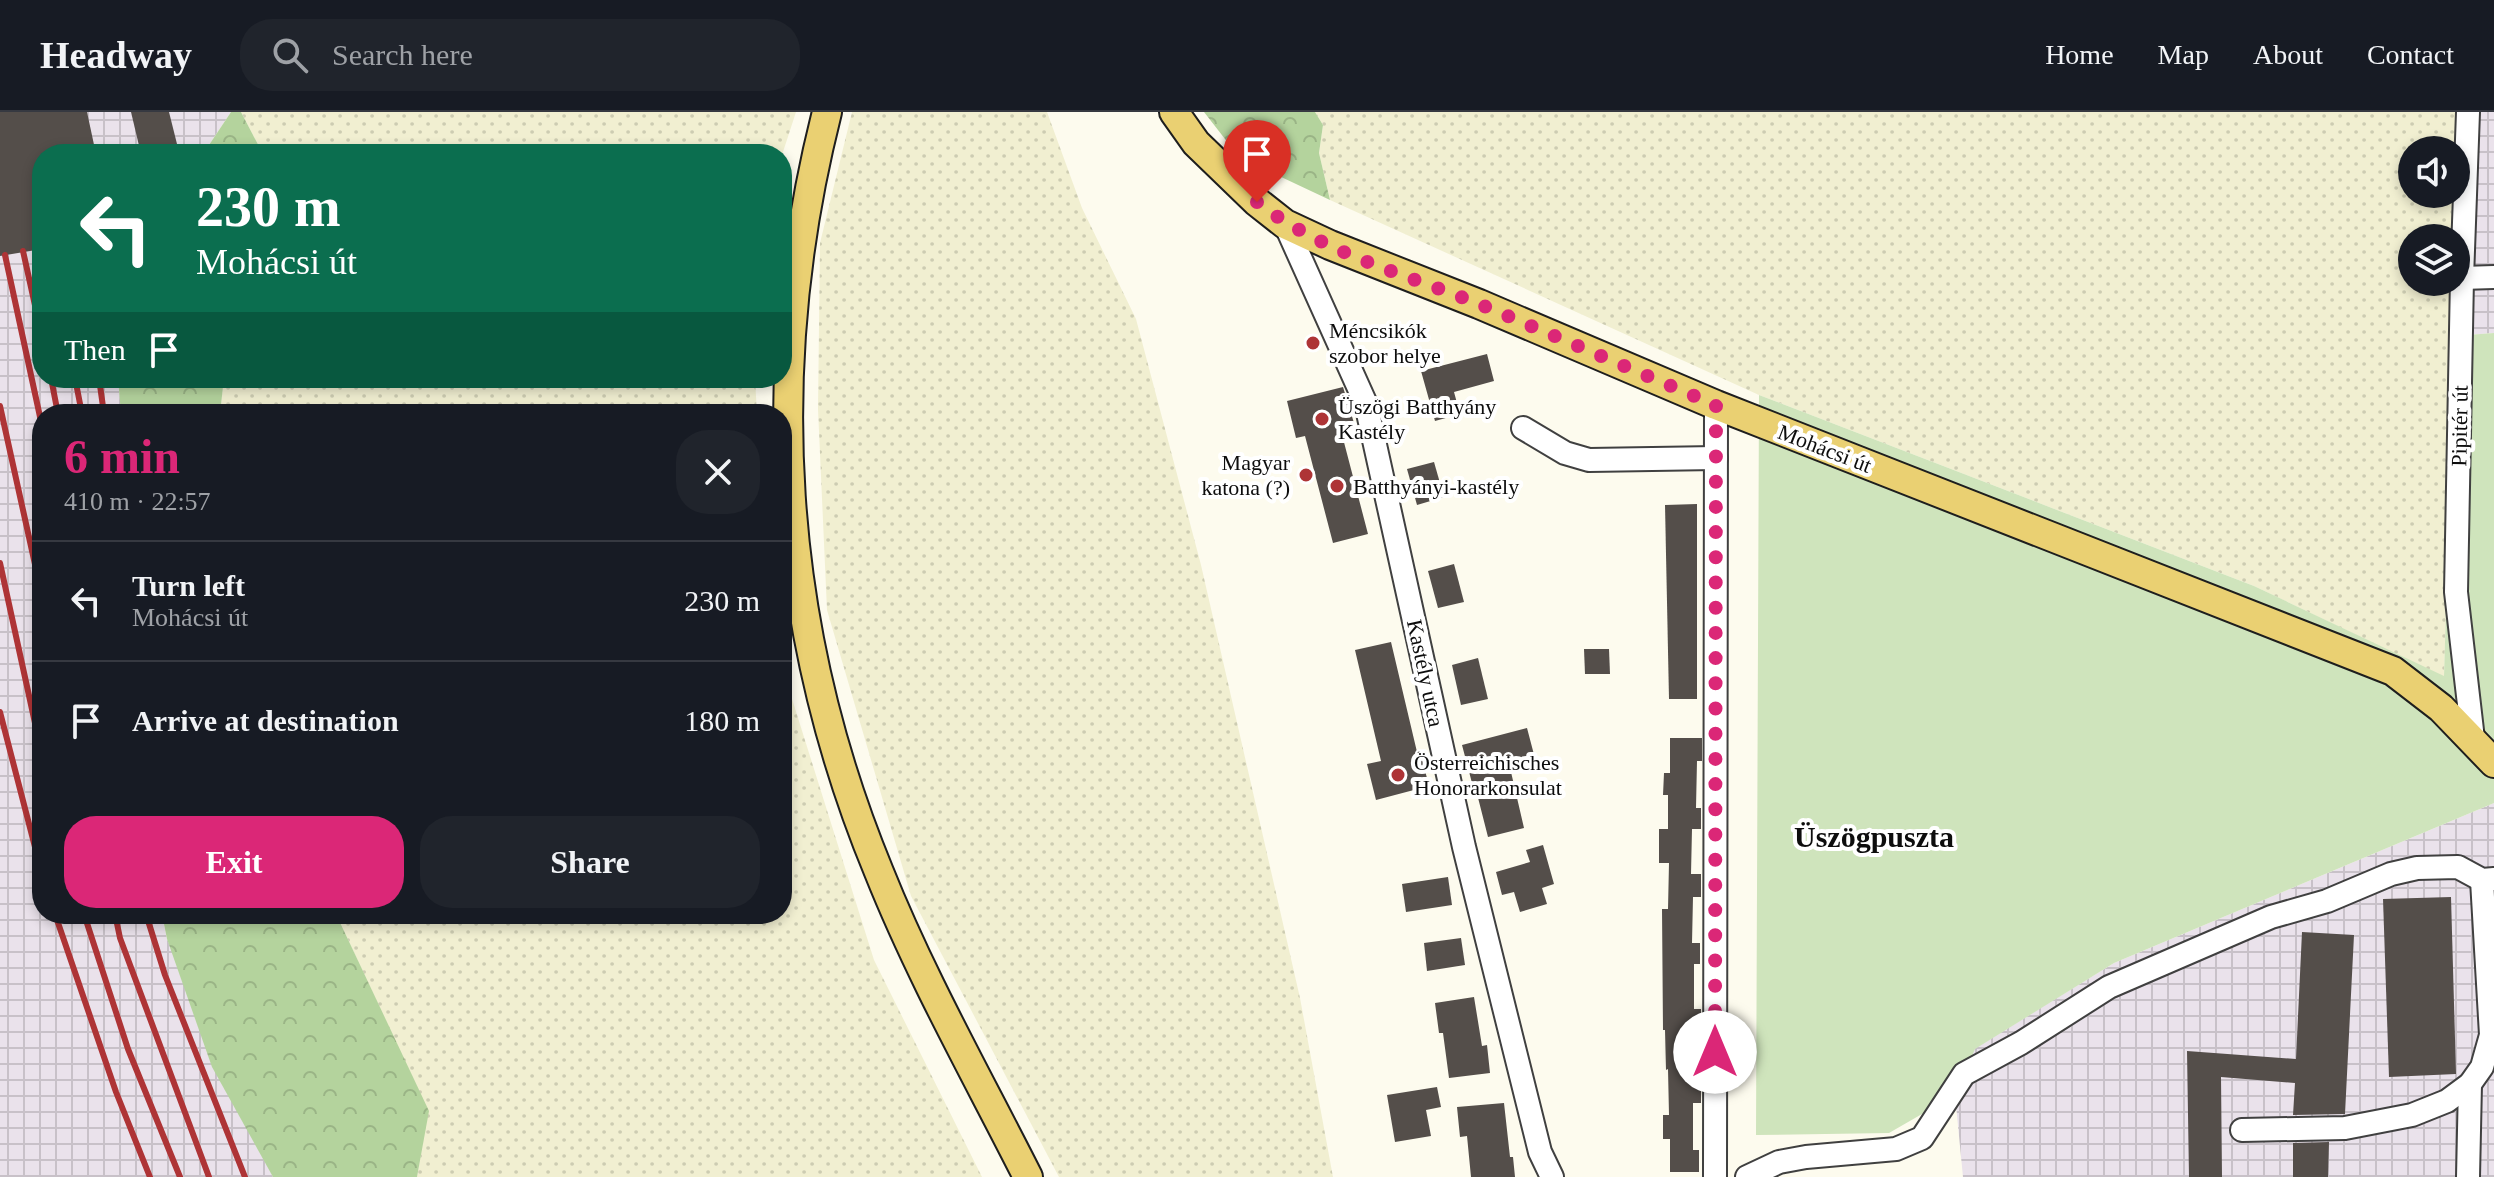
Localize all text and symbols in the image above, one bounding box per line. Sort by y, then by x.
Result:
search box [240,19,800,91]
icon: search [268,33,312,77]
text: Headway [40,34,192,76]
text: Search here [332,38,473,71]
text: Home [2045,39,2114,70]
text: Map [2158,39,2209,70]
text: About [2253,39,2323,70]
text: Contact [2367,39,2454,70]
pin [1223,120,1291,202]
icon: arrive [1235,132,1279,176]
map controls [2398,136,2470,296]
button: sound [2398,136,2470,208]
icon: left [64,176,168,280]
text: 230 m [196,176,341,238]
button: layers [2398,224,2470,296]
text: Mohácsi út [196,242,357,282]
place label: Méncsikók szobor helye [1329,318,1441,368]
icon: arrive [142,328,186,372]
text: Then [64,333,126,366]
marker: Méncsikók szobor helye [1304,334,1322,352]
street label: Pipitér út [2446,385,2473,467]
place label: Üszögi Batthyány Kastély [1338,394,1496,444]
marker: Üszögi Batthyány Kastély [1313,410,1331,428]
street label: Mohácsi út [1774,419,1875,478]
text: 6 min [64,430,180,483]
button: close [676,430,760,514]
place label: Magyar katona (?) [1201,450,1291,500]
marker: Magyar katona (?) [1297,466,1315,484]
place label: Batthyányi-kastély [1353,474,1519,499]
marker: Batthyányi-kastély [1328,477,1346,495]
text: 410 m · 22:57 [64,487,211,516]
text: Turn left [132,569,245,602]
icon: left [64,579,108,623]
text: 230 m [684,584,760,617]
text: Mohácsi út [132,603,248,632]
street label: Kastély utca [1402,617,1449,729]
icon: arrive [64,699,108,743]
text: Arrive at destination [132,704,399,737]
text: 180 m [684,704,760,737]
place label: Österreichisches Honorarkonsulat [1414,750,1562,800]
marker: Österreichisches Honorarkonsulat [1389,766,1407,784]
button: Exit [64,816,404,908]
button: Share [420,816,760,908]
district label: Üszögpuszta [1794,820,1954,853]
position arrow [1673,1010,1757,1094]

